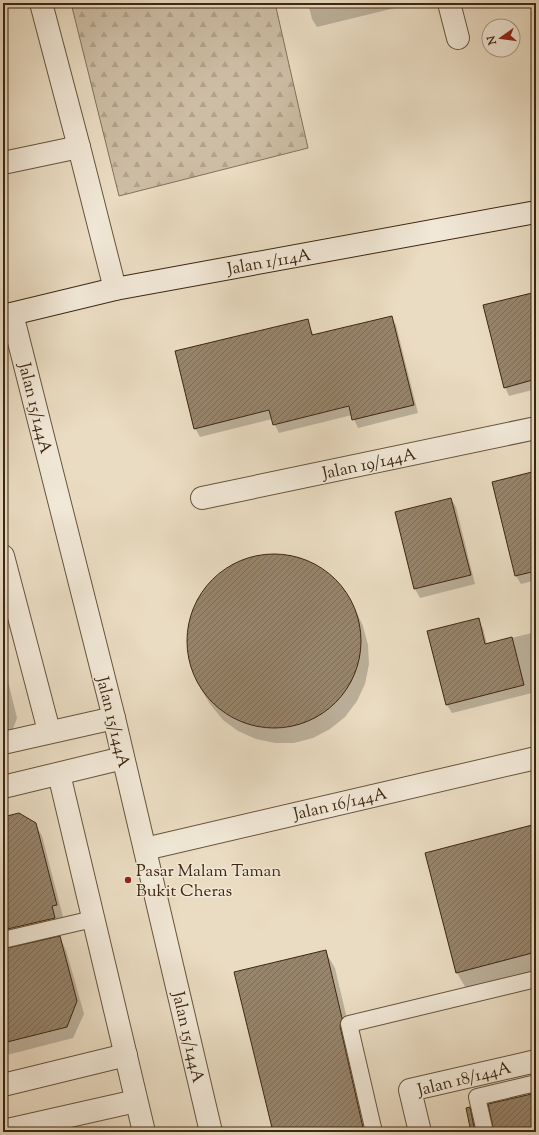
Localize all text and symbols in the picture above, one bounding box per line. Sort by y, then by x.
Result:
north arrow [481,18,521,58]
text: N [483,34,501,47]
street label: Jalan 1/114A [225,244,313,282]
street label: Jalan 15/144A [11,359,57,457]
street label: Jalan 19/144A [319,443,419,487]
street label: Jalan 15/144A [89,673,135,771]
street label: Jalan 16/144A [290,782,390,828]
place label: Pasar Malam Taman Bukit Cheras [136,860,281,904]
marker: Pasar Malam Taman Bukit Cheras [123,875,133,885]
street label: Jalan 15/144A [165,988,209,1086]
street label: Jalan 18/144A [414,1057,514,1103]

